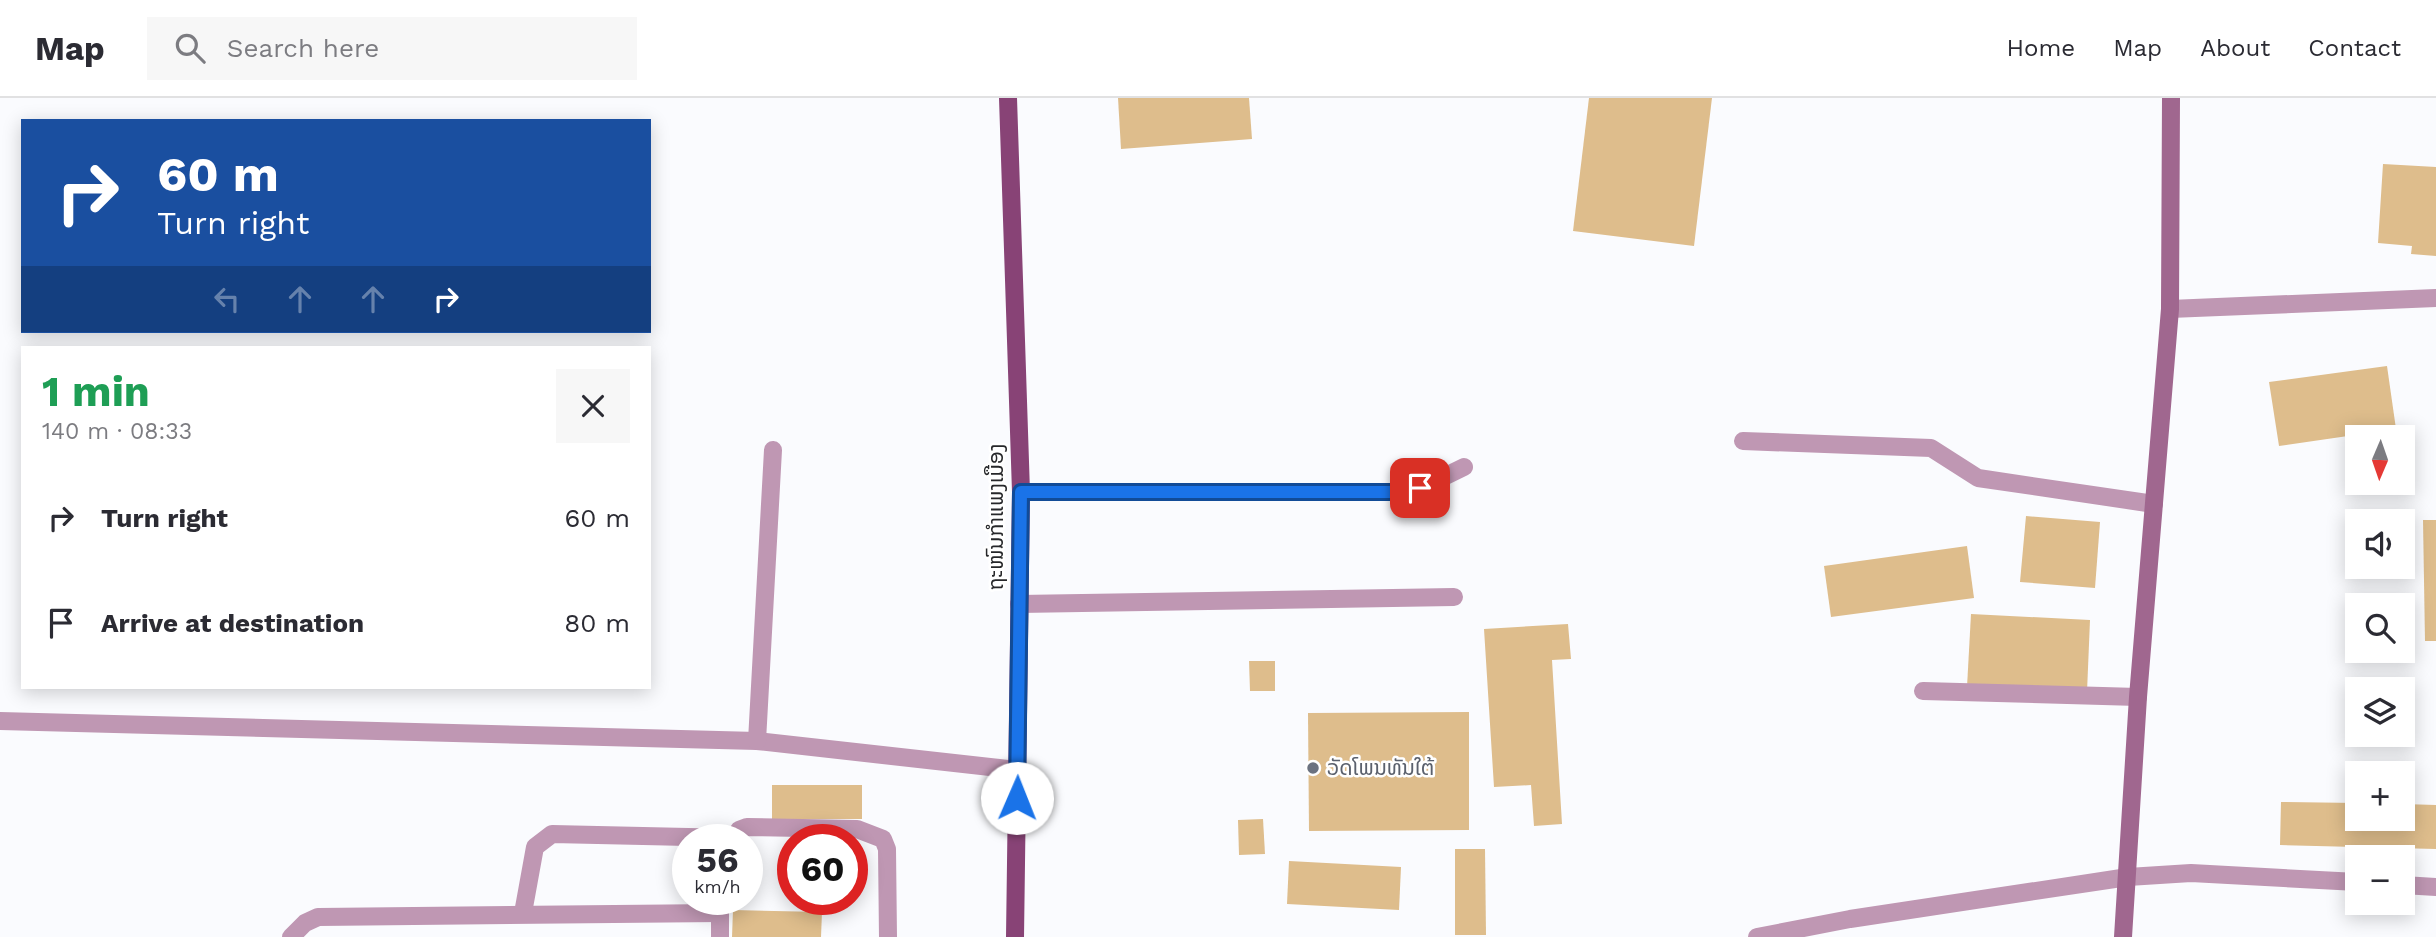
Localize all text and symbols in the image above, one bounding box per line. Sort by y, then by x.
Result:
search box [147,17,637,80]
text: Map [35,29,105,68]
icon: search [171,29,209,67]
text: Search here [227,33,379,63]
text: Home [2007,34,2075,62]
text: Map [2113,34,2162,62]
text: About [2200,34,2270,62]
text: Contact [2308,34,2401,62]
text: 60 m [157,145,279,203]
icon: right [42,147,133,238]
text: Turn right [157,204,309,242]
icon: left [208,280,246,318]
icon: ahead [281,280,319,318]
icon: ahead [354,280,392,318]
icon: right [427,280,465,318]
text: 1 min [42,367,150,416]
button: close [556,369,630,443]
text: 140 m · 08:33 [42,418,192,445]
north arrow [2345,425,2415,495]
map controls [2345,425,2415,915]
street label: ຖະໜົນກຳແພງເມືອງ [983,443,1008,591]
pin [1390,458,1450,518]
icon: arrive [1401,469,1439,507]
icon: right [42,499,80,537]
text: Turn right [101,503,228,533]
text: 60 m [564,503,630,533]
button: sound [2345,509,2415,579]
button: search [2345,593,2415,663]
icon: arrive [42,604,80,642]
text: Arrive at destination [101,608,364,638]
text: 80 m [564,608,630,638]
button: layers [2345,677,2415,747]
place label: ວັດໂພນທັນໃຕ້ [1327,755,1435,780]
marker: ວັດໂພນທັນໃຕ້ [1305,760,1321,776]
position arrow [980,761,1054,835]
button: + [2345,761,2415,831]
speed limit sign: 60 [777,824,868,915]
text: 56 [697,839,738,881]
button: − [2345,845,2415,915]
text: km/h [694,876,741,897]

